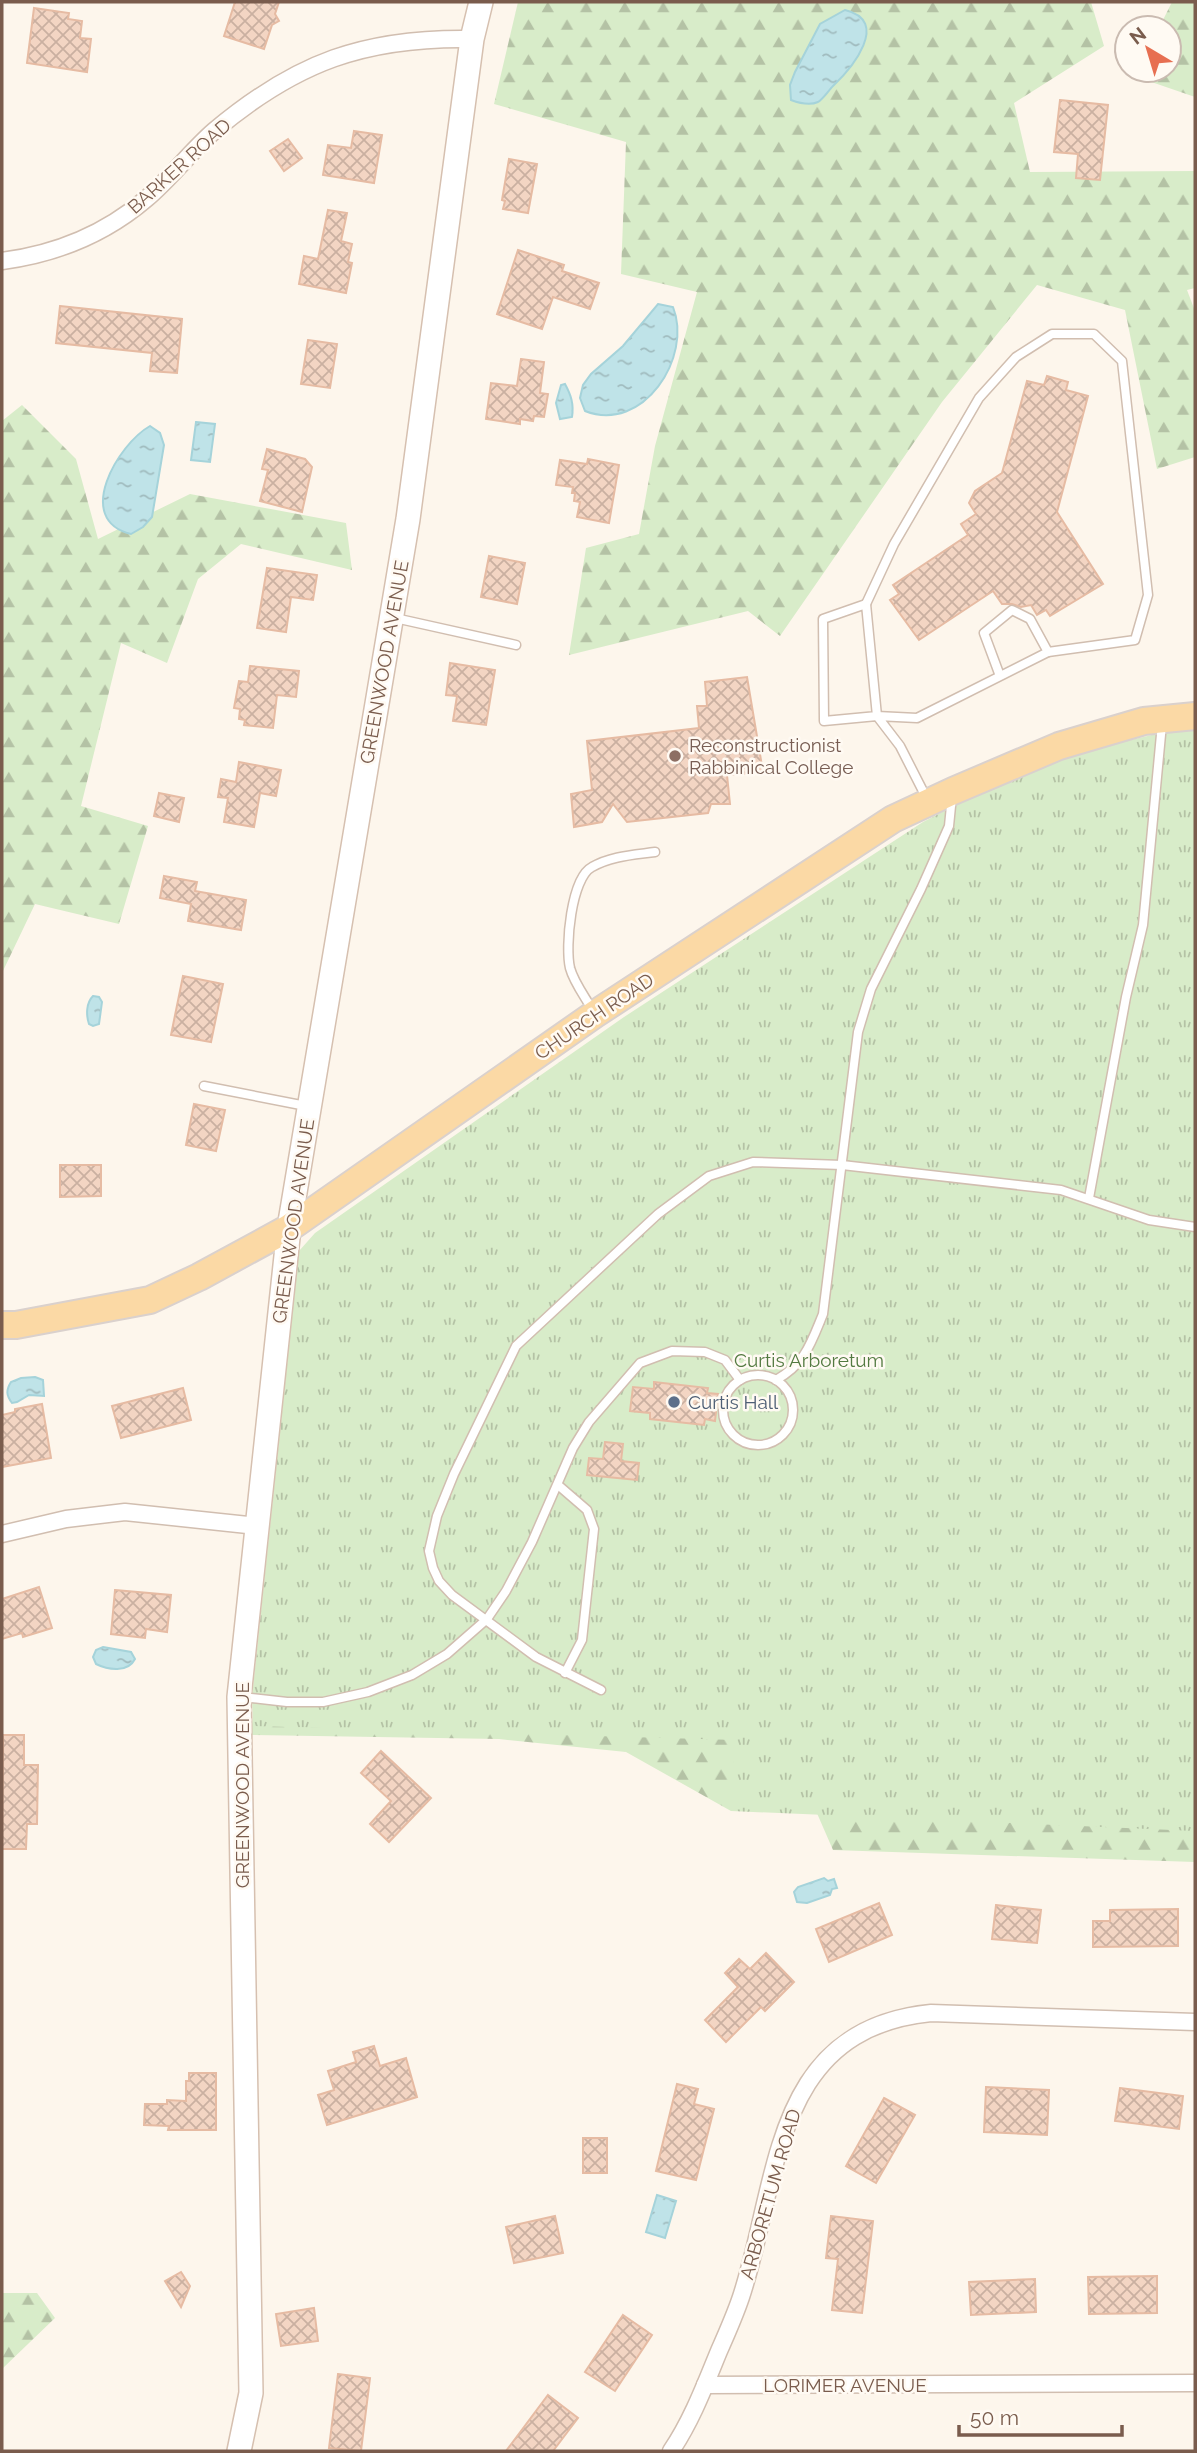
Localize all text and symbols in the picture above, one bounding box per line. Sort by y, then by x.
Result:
north arrow [1113,14,1183,84]
text: N [1125,22,1150,49]
street label: BARKER ROAD [123,114,235,218]
street label: GREENWOOD AVENUE [355,558,413,766]
place label: Reconstructionist Rabbinical College [689,734,853,778]
marker: Reconstructionist Rabbinical College [667,748,683,764]
street label: CHURCH ROAD [531,968,657,1064]
street label: GREENWOOD AVENUE [268,1117,318,1325]
park label: Curtis Arboretum [734,1349,884,1371]
place label: Curtis Hall [688,1391,779,1413]
marker: Curtis Hall [666,1394,682,1410]
street label: GREENWOOD AVENUE [231,1682,253,1888]
street label: ARBORETUM ROAD [735,2106,805,2282]
street label: LORIMER AVENUE [763,2374,927,2396]
scale bar [959,2394,1122,2438]
text: 50 m [970,2405,1019,2430]

